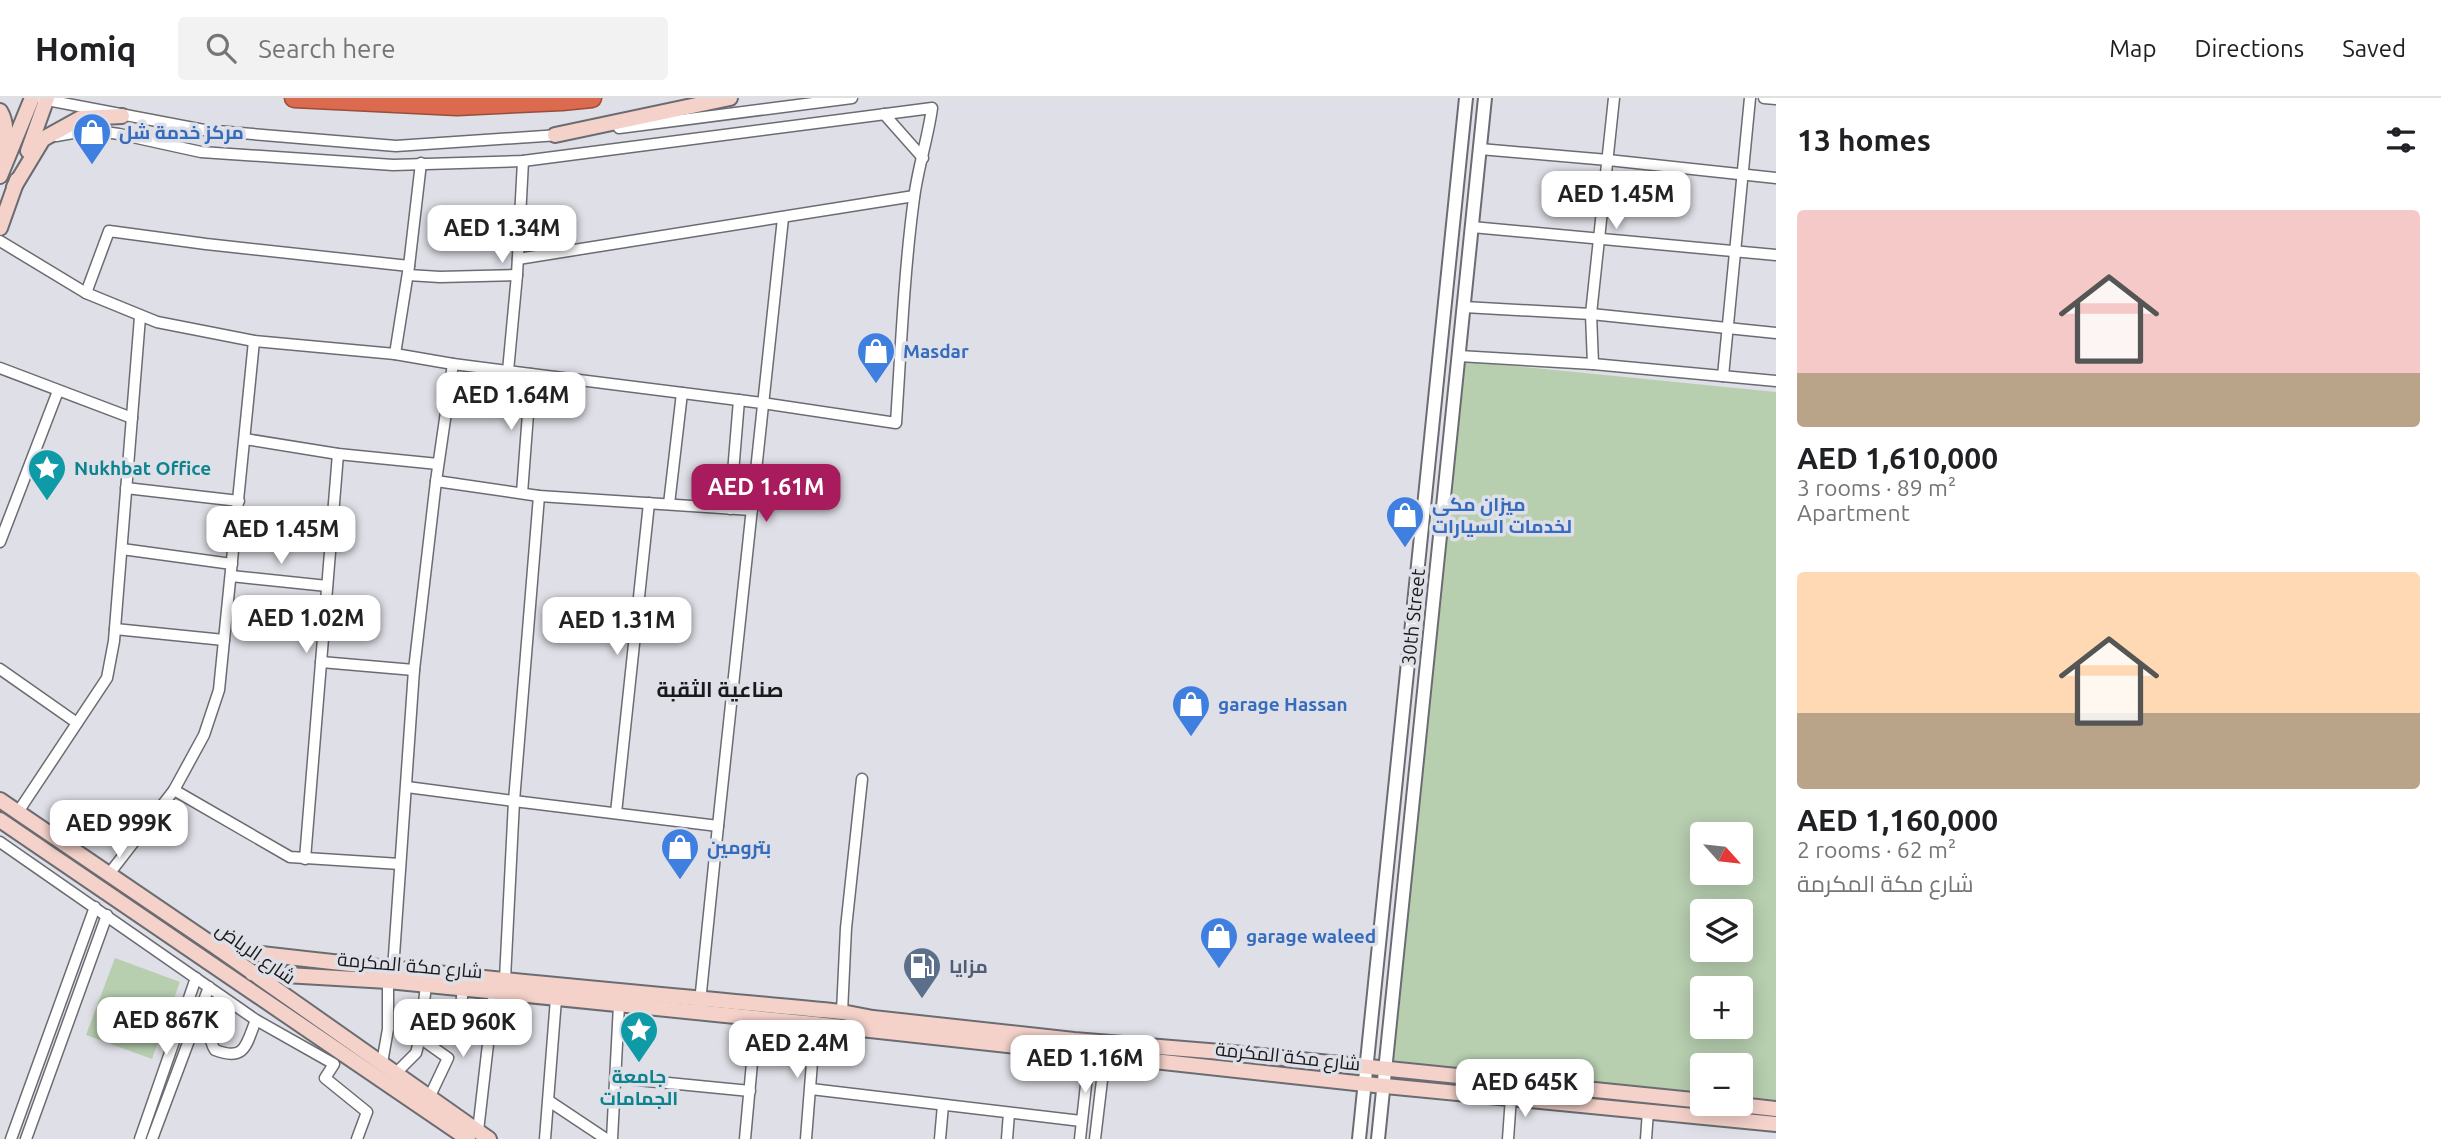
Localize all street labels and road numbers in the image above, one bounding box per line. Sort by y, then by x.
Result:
street label: 30th Street [1397,567,1429,666]
street label: شارع الرياض [210,918,300,991]
street label: شارع مكة المكرمة [336,948,484,985]
street label: شارع مكة المكرمة [1214,1037,1362,1078]

